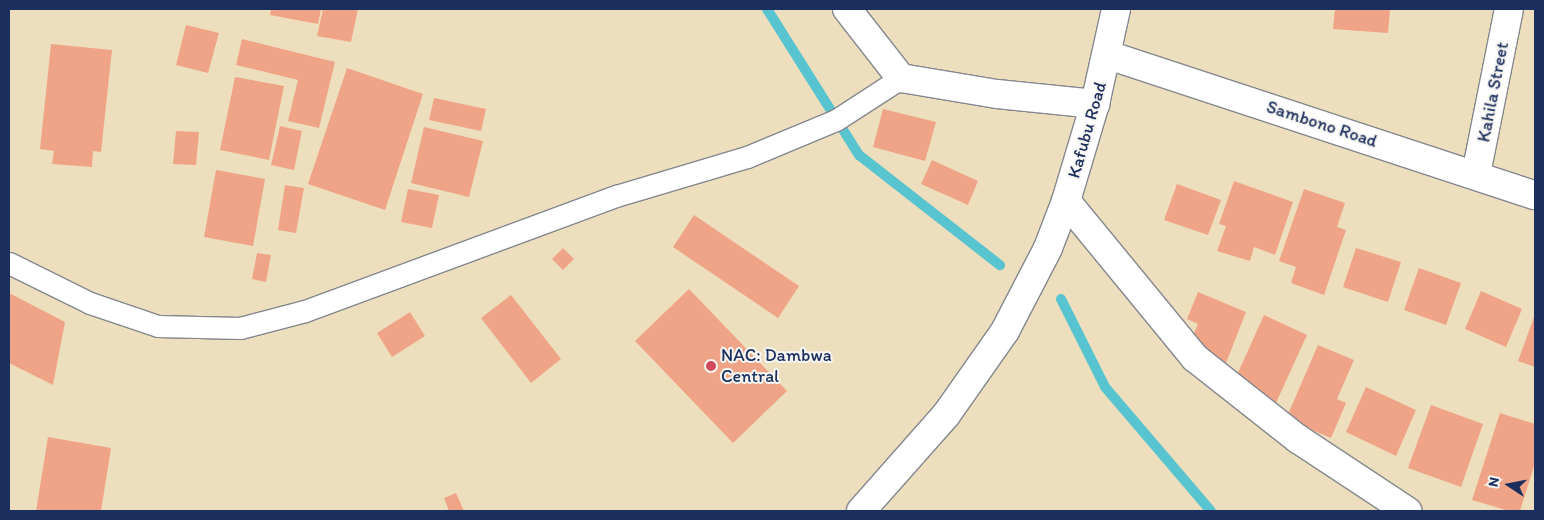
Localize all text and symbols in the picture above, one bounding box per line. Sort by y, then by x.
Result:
street label: Kahila Street [1473,40,1513,144]
street label: Kafubu Road [1063,79,1111,181]
street label: Sambono Road [1264,96,1380,152]
place label: NAC: Dambwa Central [721,345,832,388]
marker: NAC: Dambwa Central [705,360,717,372]
north arrow [1484,460,1534,510]
text: N [1485,476,1503,488]

